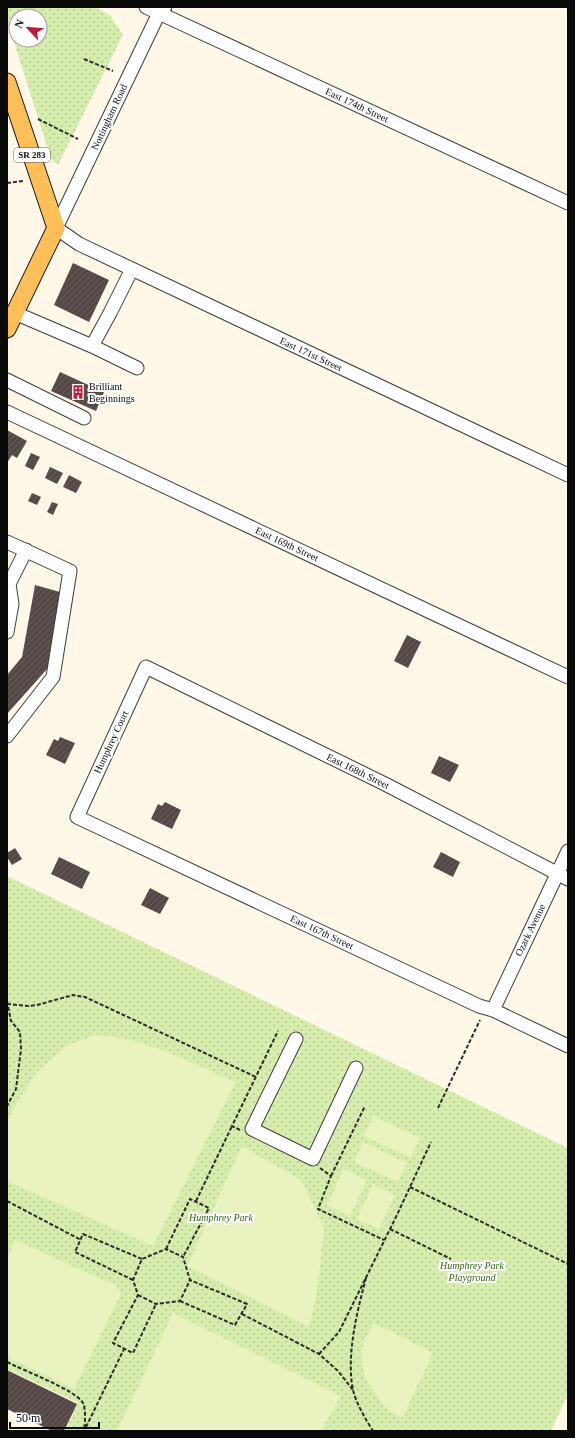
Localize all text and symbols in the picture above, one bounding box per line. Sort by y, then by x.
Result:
north arrow [8,8,48,48]
text: N [12,17,26,30]
street label: Nottingham Road [89,82,129,152]
street label: East 174th Street [324,86,390,125]
road number: SR 283 [14,148,50,162]
street label: East 171st Street [278,335,344,373]
place label: Brilliant Beginnings [89,381,135,404]
building icon: Brilliant Beginnings [70,384,86,400]
street label: East 169th Street [254,525,320,564]
street label: Humphrey Court [92,709,130,775]
street label: East 168th Street [325,751,391,791]
street label: Ozark Avenue [513,902,548,958]
street label: East 167th Street [289,913,355,952]
park label: Humphrey Park [188,1212,253,1223]
park label: Humphrey Park Playground [439,1260,504,1283]
scale bar [10,1404,99,1430]
text: 50 m [16,1411,41,1425]

